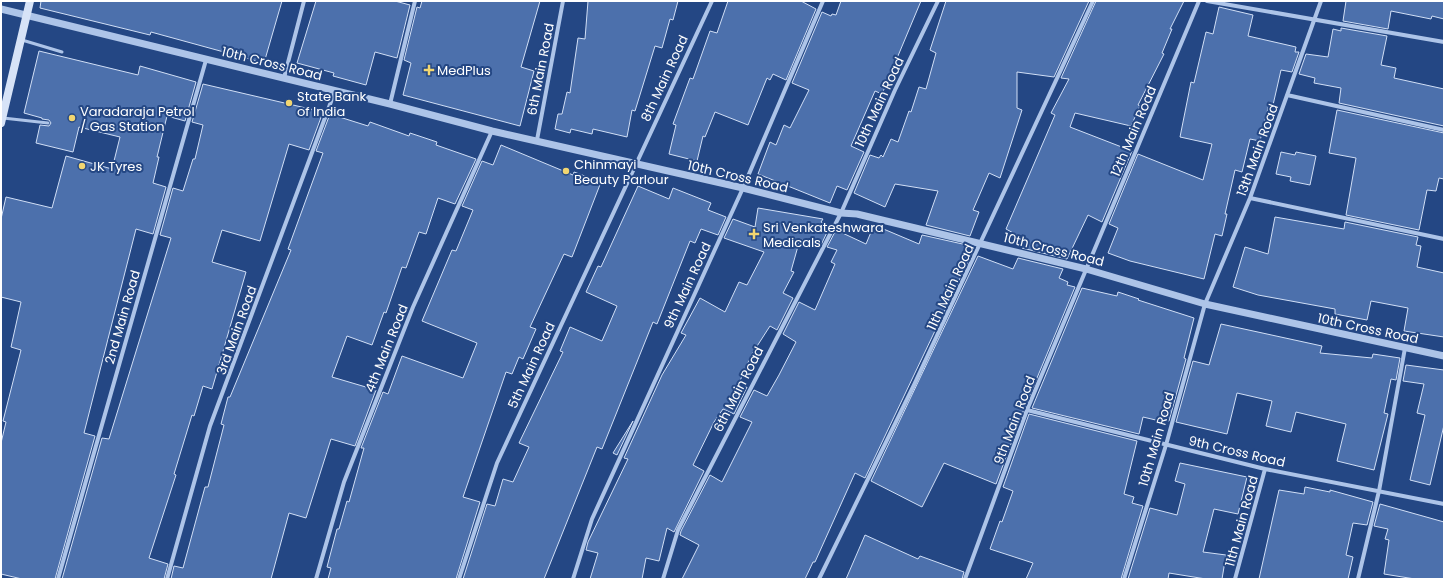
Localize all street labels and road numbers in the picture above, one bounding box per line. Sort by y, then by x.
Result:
street label: 6th Main Road [522,21,559,117]
street label: 8th Main Road [636,32,693,125]
street label: 10th Cross Road [220,42,324,85]
street label: 10th Main Road [850,54,909,150]
street label: 12th Main Road [1106,83,1161,180]
street label: 13th Main Road [1232,101,1283,199]
street label: 10th Cross Road [686,156,790,197]
street label: 10th Cross Road [1002,228,1106,271]
street label: 9th Main Road [659,239,716,332]
street label: 11th Main Road [922,241,979,334]
street label: 2nd Main Road [100,268,145,366]
street label: 3rd Main Road [212,283,261,377]
street label: 4th Main Road [360,301,413,395]
street label: 10th Cross Road [1316,308,1420,348]
street label: 5th Main Road [503,319,560,412]
street label: 6th Main Road [709,343,768,435]
street label: 9th Main Road [989,373,1040,467]
street label: 10th Main Road [1134,390,1179,489]
street label: 9th Cross Road [1187,431,1287,472]
street label: 11th Main Road [1220,473,1263,569]

